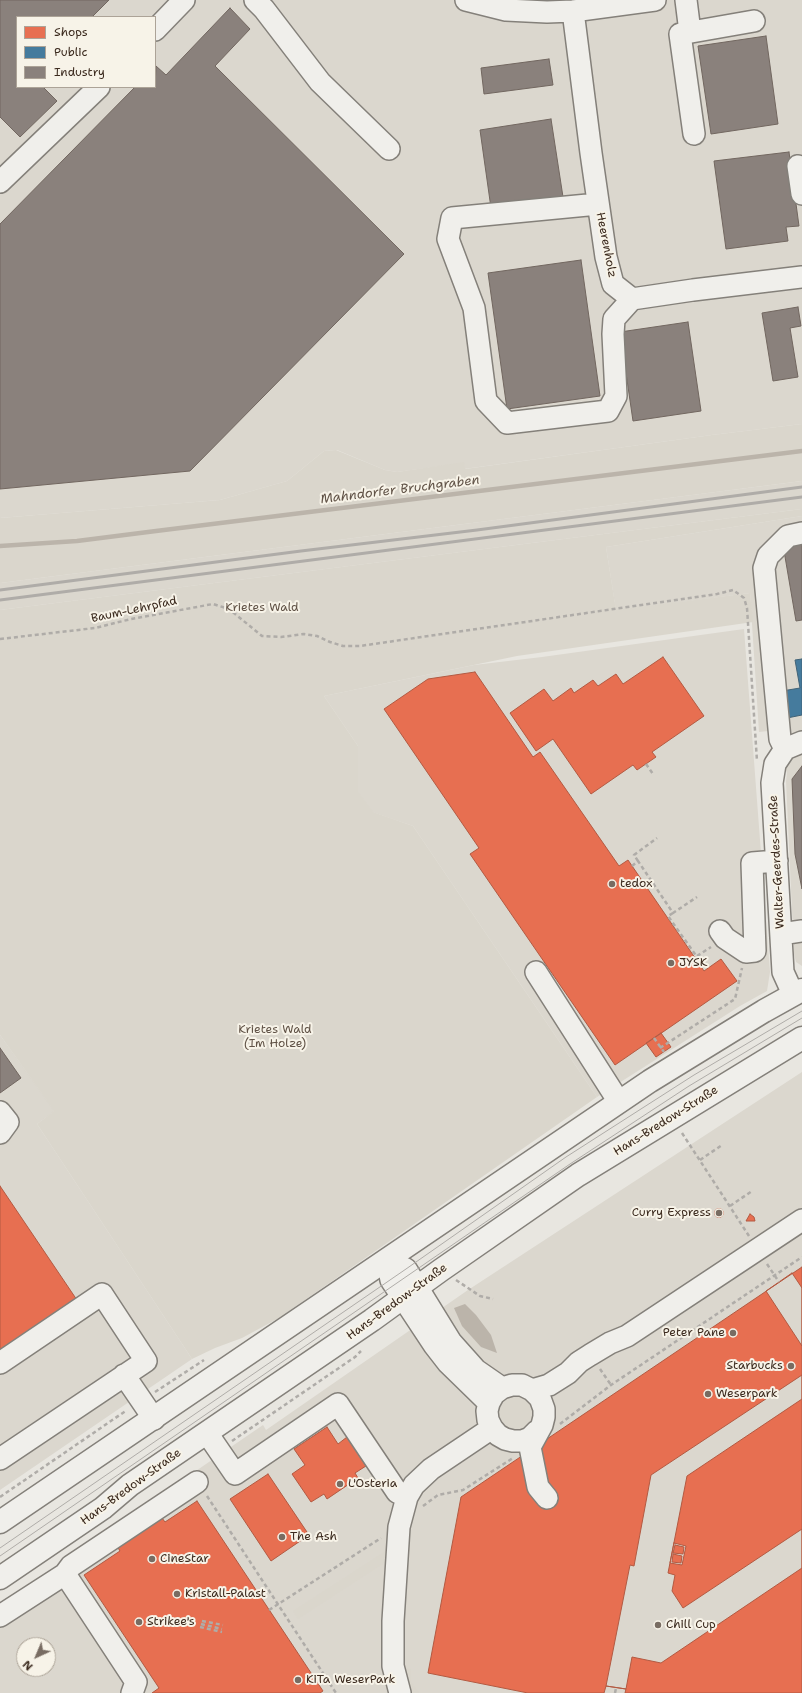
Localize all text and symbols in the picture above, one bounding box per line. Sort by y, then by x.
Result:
legend [16,16,156,88]
text: Shops [54,24,88,40]
text: Public [54,44,88,60]
text: Industry [54,64,105,80]
street label: Heerenholz [593,211,619,279]
water label: Mahndorfer Bruchgraben [320,472,480,508]
street label: Baum-Lehrpfad [90,594,178,626]
park label: Krietes Wald [225,601,299,615]
street label: Walter-Geerdes-Straße [766,795,788,929]
place label: tedox [620,877,652,891]
marker: tedox [607,879,617,889]
place label: JYSK [679,956,708,970]
marker: JYSK [666,958,676,968]
park label: Krietes Wald (Im Holze) [238,1023,312,1051]
street label: Hans-Bredow-Straße [611,1083,721,1159]
place label: Curry Express [632,1206,711,1220]
marker: Curry Express [714,1208,724,1218]
street label: Hans-Bredow-Straße [344,1261,450,1343]
place label: Peter Pane [663,1326,725,1340]
marker: Peter Pane [728,1328,738,1338]
place label: Starbucks [726,1359,783,1373]
marker: Starbucks [786,1361,796,1371]
place label: Weserpark [716,1387,778,1401]
marker: Weserpark [703,1389,713,1399]
street label: Hans-Bredow-Straße [78,1446,184,1528]
place label: L'Osteria [348,1477,397,1491]
marker: L'Osteria [335,1479,345,1489]
place label: The Ash [290,1530,337,1544]
marker: The Ash [277,1532,287,1542]
place label: CineStar [160,1552,209,1566]
marker: CineStar [147,1554,157,1564]
place label: Kristall-Palast [185,1587,266,1601]
marker: Kristall-Palast [172,1589,182,1599]
place label: Strikee's [147,1615,195,1629]
marker: Strikee's [134,1617,144,1627]
place label: Chill Cup [666,1618,716,1632]
marker: Chill Cup [653,1620,663,1630]
north arrow [16,1637,56,1677]
text: N [20,1657,36,1674]
place label: KiTa WeserPark [306,1673,395,1687]
marker: KiTa WeserPark [293,1675,303,1685]

